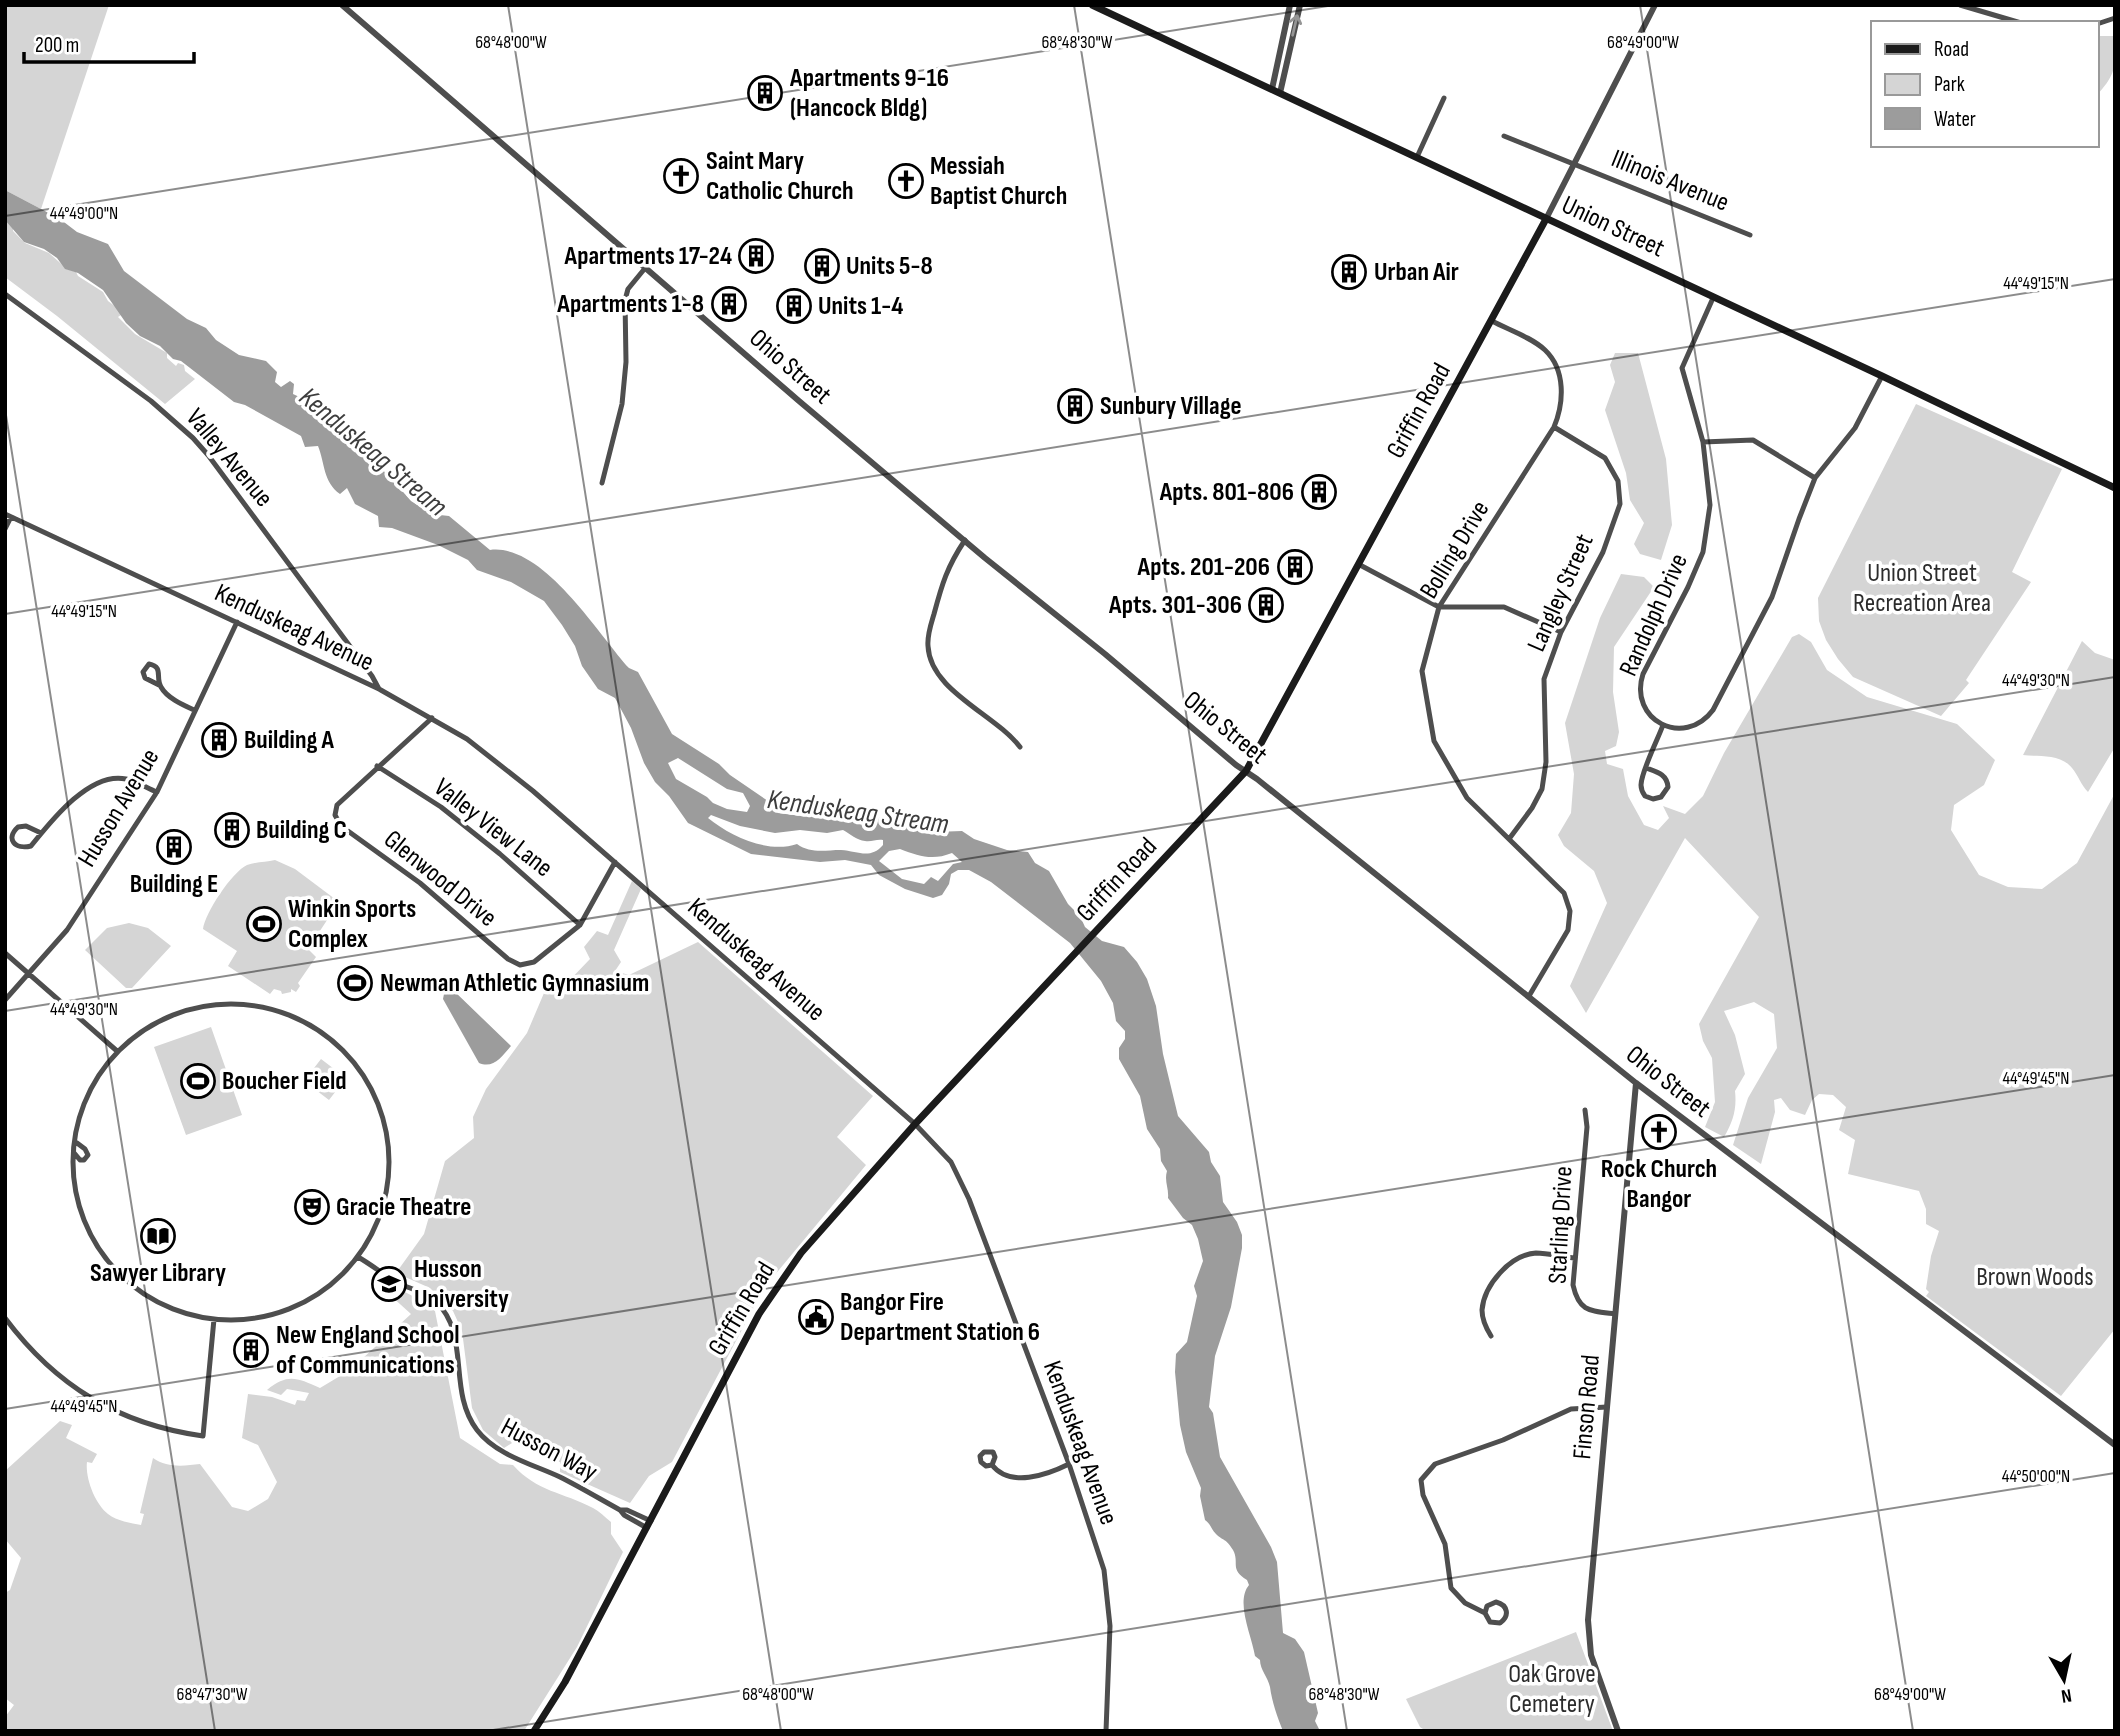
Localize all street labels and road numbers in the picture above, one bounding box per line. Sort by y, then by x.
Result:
street label: Illinois Avenue [1607,143,1733,219]
street label: Union Street [1557,190,1669,264]
street label: Ohio Street [743,323,837,411]
street label: Griffin Road [1380,358,1458,464]
street label: Valley Avenue [179,403,279,513]
street label: Bolling Drive [1414,496,1496,604]
street label: Langley Street [1521,529,1601,657]
street label: Randolph Drive [1613,549,1695,681]
street label: Kenduskeag Avenue [210,578,378,678]
street label: Ohio Street [1177,685,1273,771]
street label: Husson Avenue [72,743,166,873]
street label: Valley View Lane [428,772,558,884]
street label: Glenwood Drive [377,824,503,934]
street label: Griffin Road [1070,832,1164,928]
street label: Kenduskeag Avenue [681,892,831,1028]
street label: Ohio Street [1620,1039,1716,1125]
street label: Starling Drive [1542,1165,1580,1285]
street label: Griffin Road [702,1257,782,1361]
street label: Finson Road [1567,1353,1607,1461]
street label: Kenduskeag Avenue [1036,1357,1124,1529]
street label: Husson Way [496,1412,602,1488]

